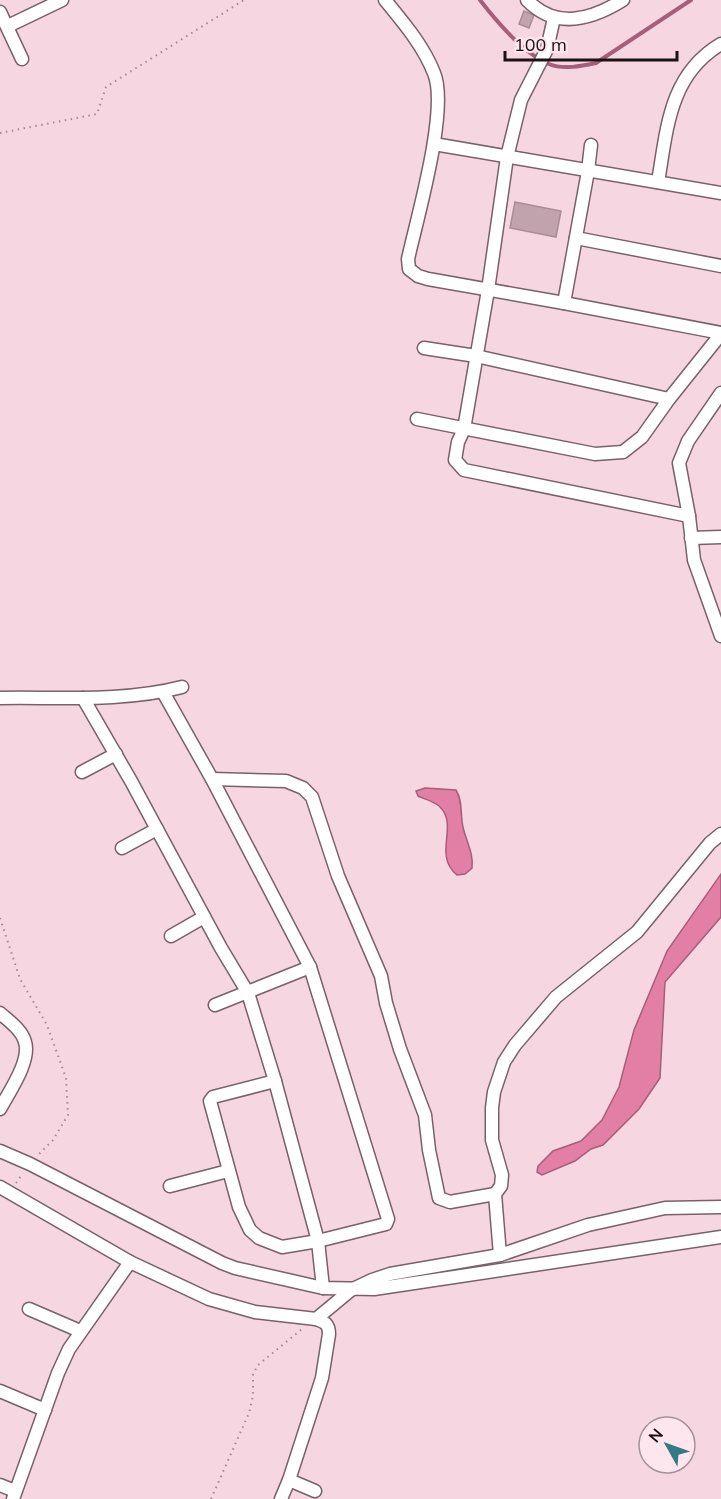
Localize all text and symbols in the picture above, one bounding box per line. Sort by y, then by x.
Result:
scale bar [505,24,678,62]
text: 100 m [514,33,567,56]
north arrow [637,1415,697,1475]
text: N [644,1424,667,1446]

